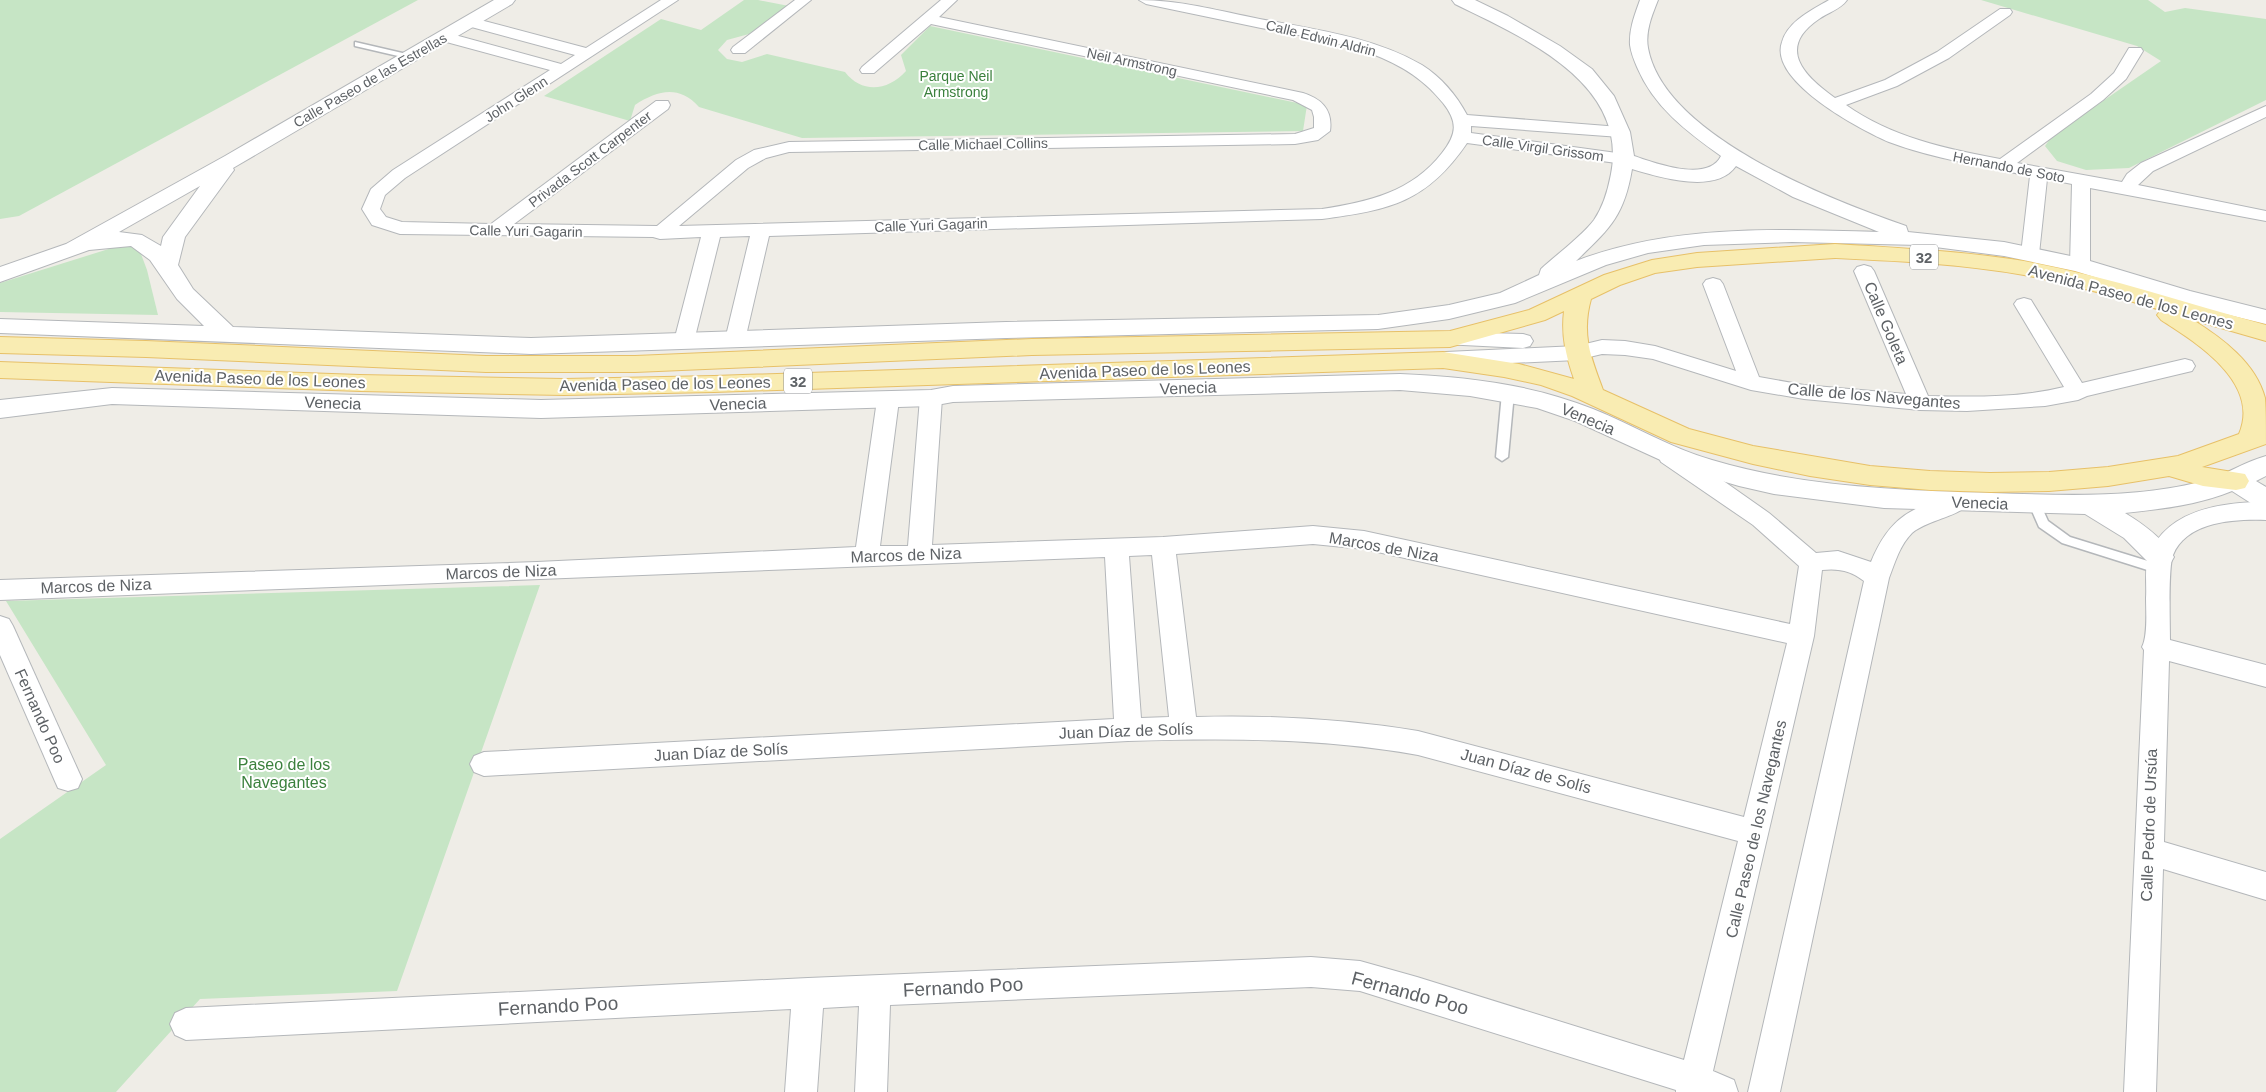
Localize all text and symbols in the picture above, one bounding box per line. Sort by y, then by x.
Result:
street label: Calle Edwin Aldrin [1264,17,1378,59]
street label: Calle Paseo de las Estrellas [291,29,449,131]
street label: Neil Armstrong [1085,45,1179,79]
park label: Parque Neil Armstrong [919,68,993,100]
street label: John Glenn [482,73,550,125]
street label: Privada Scott Carpenter [526,107,655,210]
street label: Calle Virgil Grissom [1481,132,1605,164]
street label: Calle Michael Collins [918,135,1048,153]
street label: Hernando de Soto [1952,148,2067,186]
street label: Calle Yuri Gagarin [874,215,988,235]
street label: Calle Yuri Gagarin [469,222,583,240]
road number: 32 [1910,244,1938,270]
street label: Avenida Paseo de los Leones [2027,261,2235,333]
street label: Calle Goleta [1861,279,1911,367]
street label: Avenida Paseo de los Leones [1039,358,1251,382]
street label: Avenida Paseo de los Leones [154,367,366,391]
road number: 32 [784,368,812,394]
street label: Avenida Paseo de los Leones [559,374,771,394]
street label: Venecia [1159,379,1217,397]
street label: Calle de los Navegantes [1787,380,1961,412]
street label: Venecia [304,394,362,412]
street label: Venecia [709,395,767,413]
street label: Venecia [1558,400,1618,438]
street label: Venecia [1951,494,2009,512]
street label: Marcos de Niza [1328,529,1440,565]
street label: Marcos de Niza [850,545,962,565]
street label: Marcos de Niza [445,562,557,582]
street label: Marcos de Niza [40,576,152,596]
street label: Fernando Poo [12,666,68,766]
street label: Calle Paseo de los Navegantes [1723,718,1789,940]
street label: Juan Díaz de Solís [1059,720,1193,742]
street label: Juan Díaz de Solís [653,740,789,764]
street label: Juan Díaz de Solís [1459,745,1593,797]
street label: Calle Pedro de Ursúa [2138,748,2160,902]
park label: Paseo de los Navegantes [238,756,330,791]
street label: Fernando Poo [1349,967,1471,1019]
street label: Fernando Poo [902,973,1024,1001]
street label: Fernando Poo [497,992,619,1020]

